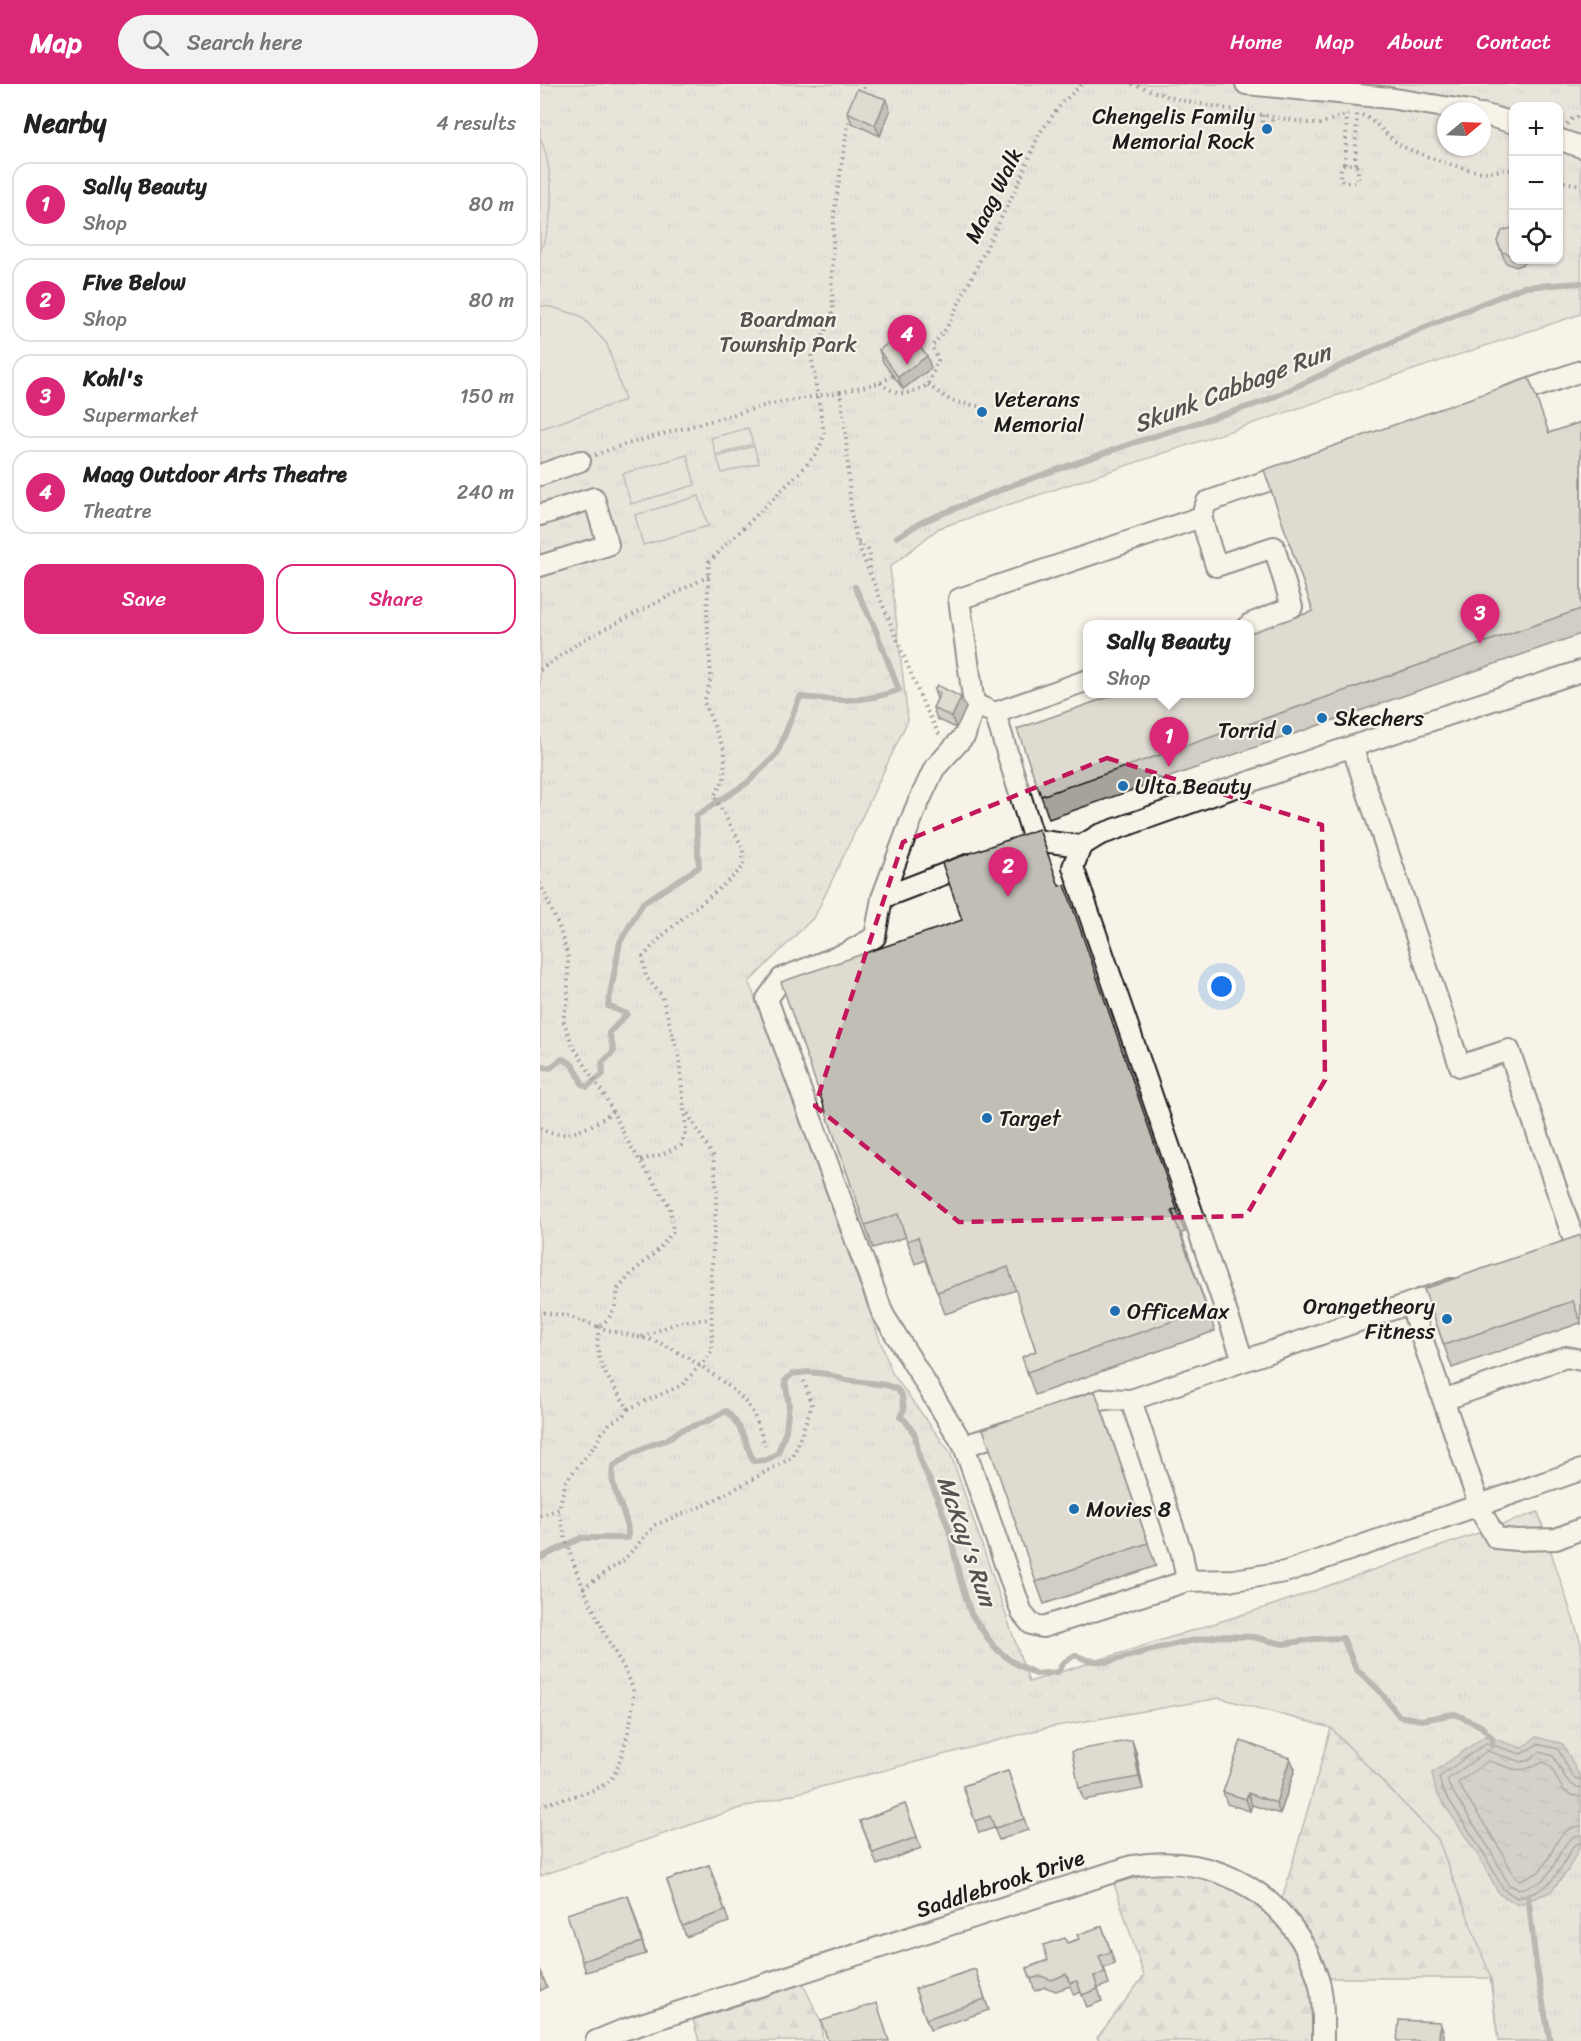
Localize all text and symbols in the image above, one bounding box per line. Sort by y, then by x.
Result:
search box [118,15,538,69]
text: Map [30,18,82,67]
text: Search here [187,23,303,62]
text: Home [1230,23,1282,61]
text: Map [1315,23,1354,61]
text: About [1387,23,1444,61]
text: Contact [1477,23,1551,61]
icon: search [139,26,172,59]
place label: Chengelis Family Memorial Rock [1092,97,1256,161]
text: Nearby [24,100,106,146]
north arrow [1437,102,1491,156]
map controls [1509,102,1563,264]
button: + [1509,102,1563,156]
text: 4 results [436,106,516,141]
marker: Chengelis Family Memorial Rock [1260,122,1274,136]
street label: Maag Walk [953,140,1034,250]
button: − [1509,156,1563,210]
text: Sally Beauty [83,167,207,206]
text: 1 [41,187,50,222]
text: 80 m [469,187,514,222]
text: Shop [83,206,127,241]
button: locate [1509,210,1563,264]
text: Five Below [83,263,186,302]
text: 2 [40,283,51,318]
text: 80 m [469,283,514,318]
park label: Boardman Township Park [719,300,857,364]
text: Shop [83,302,127,337]
pin: 4 [888,316,926,365]
water label: Skunk Cabbage Run [1127,330,1340,445]
text: Kohl's [83,359,143,398]
text: 3 [40,379,51,414]
text: 150 m [460,379,514,414]
place label: Veterans Memorial [994,380,1084,444]
text: Supermarket [83,398,198,433]
marker: Veterans Memorial [975,405,989,419]
text: Maag Outdoor Arts Theatre [83,455,347,494]
text: 4 [39,475,52,510]
text: 240 m [457,475,514,510]
text: Theatre [83,494,152,529]
button: Save [24,564,264,634]
button: Share [276,564,516,634]
pin: 3 [1460,594,1500,644]
popup [1083,620,1254,698]
text: Sally Beauty [1107,622,1230,661]
text: Shop [1107,661,1150,696]
place label: Skechers [1334,699,1425,738]
place label: Torrid [1218,711,1276,750]
marker: Skechers [1315,711,1329,725]
pin: 1 [1150,718,1188,767]
marker: Torrid [1280,723,1294,737]
place label: Ulta Beauty [1135,767,1252,806]
marker: Ulta Beauty [1116,779,1130,793]
pin: 2 [988,848,1028,897]
your location [1207,972,1236,1001]
place label: Target [999,1099,1062,1138]
marker: Target [980,1111,994,1125]
place label: Orangetheory Fitness [1303,1287,1436,1351]
place label: OfficeMax [1127,1292,1230,1331]
marker: OfficeMax [1108,1304,1122,1318]
marker: Orangetheory Fitness [1440,1312,1454,1326]
water label: McKay's Run [925,1470,1010,1615]
place label: Movies 8 [1086,1490,1171,1529]
marker: Movies 8 [1067,1502,1081,1516]
street label: Saddlebrook Drive [911,1838,1090,1929]

